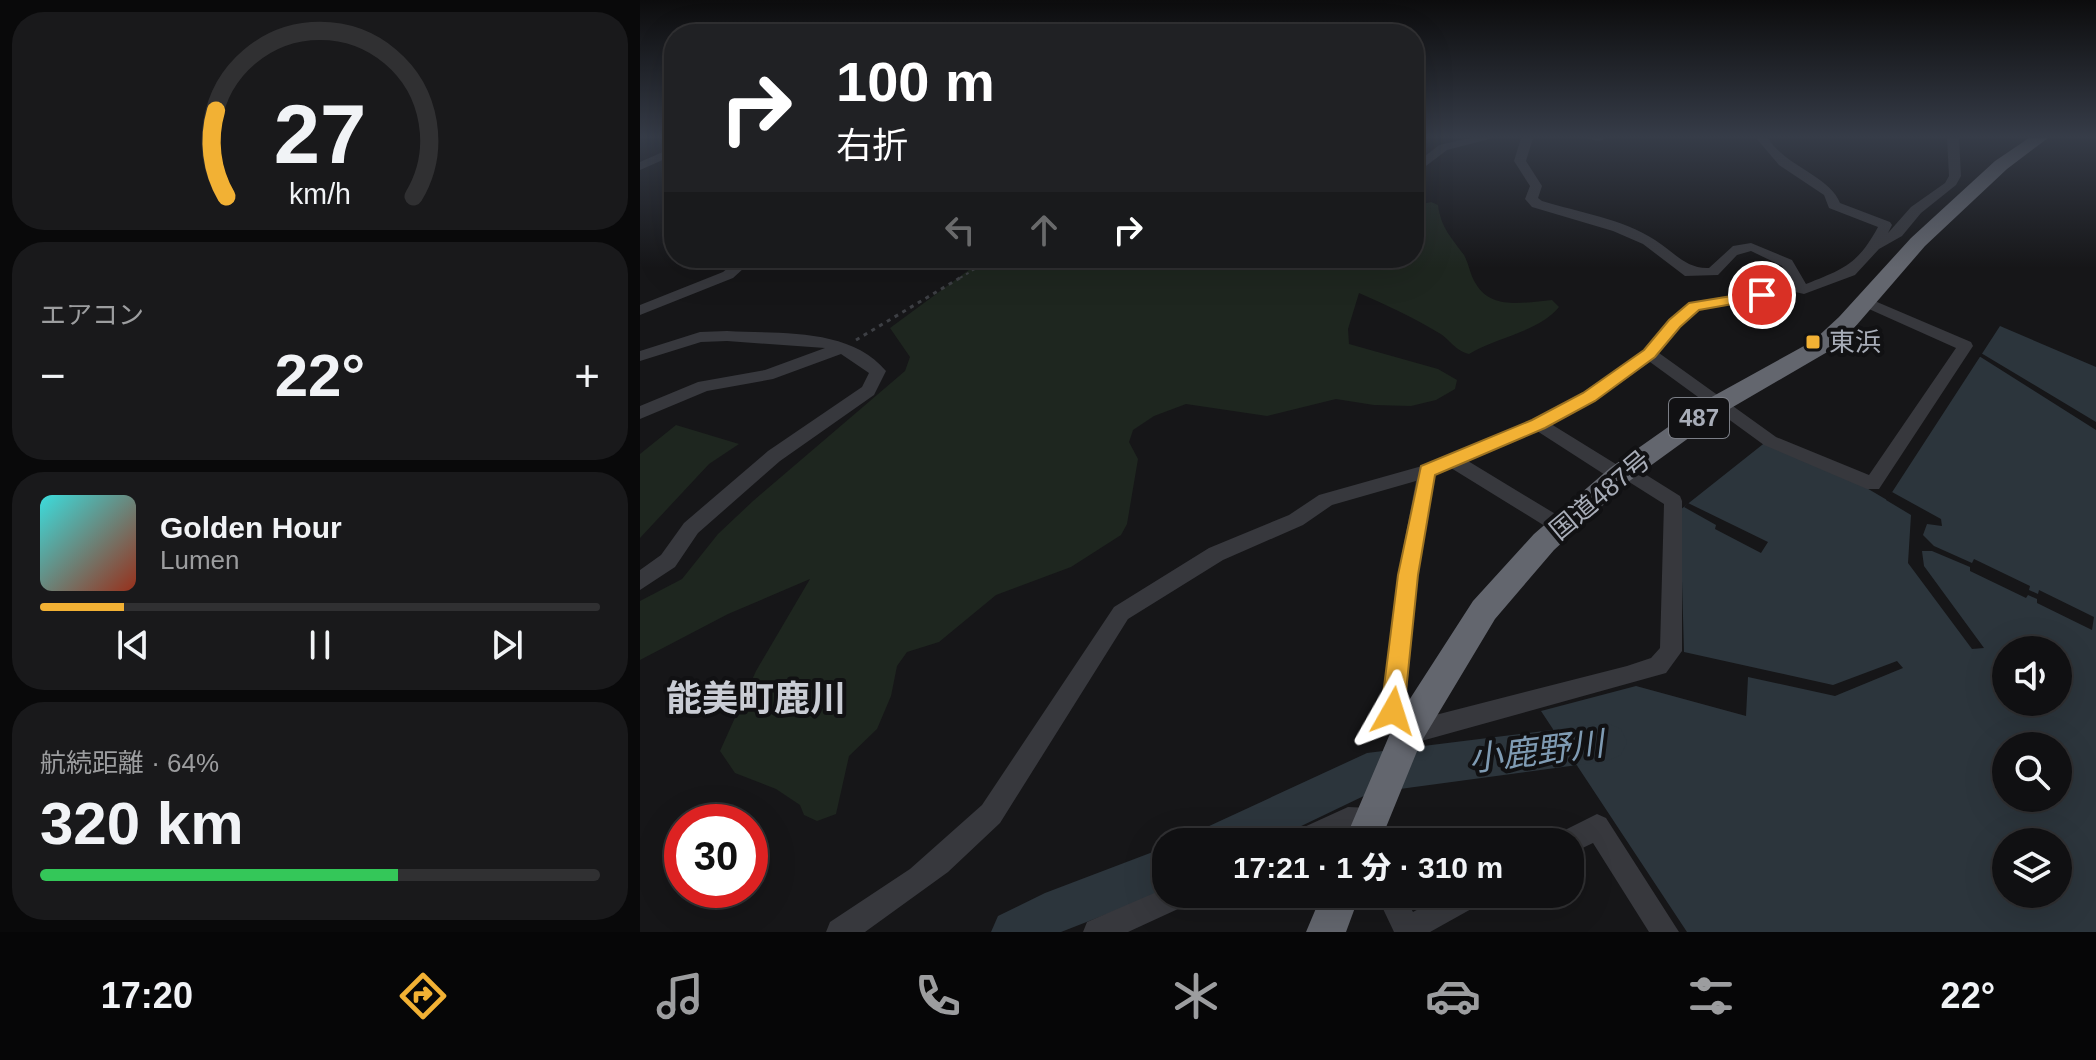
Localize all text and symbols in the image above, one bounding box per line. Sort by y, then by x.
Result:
text: 100 m [836,50,995,113]
icon: right [704,56,808,160]
text: 27 [274,88,366,181]
text: 右折 [836,125,908,166]
text: km/h [289,178,351,210]
icon: left [938,208,982,252]
icon: ahead [1022,208,1066,252]
icon: right [1106,208,1150,252]
pin [1728,261,1796,329]
icon: arrive [1740,273,1784,317]
text: エアコン [40,300,144,330]
place label: 東浜 [1829,327,1881,357]
marker: 東浜 [1804,333,1822,351]
text: 22° [275,342,365,409]
text: − [40,351,66,400]
text: + [574,351,600,400]
road number: 487 [1669,398,1729,438]
street label: 国道487号 [1544,444,1656,546]
text: Golden Hour [160,511,342,544]
text: Lumen [160,545,240,575]
icon: previous [111,623,155,667]
icon: pause [298,623,342,667]
icon: next [485,623,529,667]
map controls [1992,636,2072,908]
button: sound [1992,636,2072,716]
position arrow [1351,669,1435,753]
district label: 能美町鹿川 [666,678,846,719]
water label: 小鹿野川 [1466,723,1609,778]
button: search [1992,732,2072,812]
text: 航続距離 · 64% [40,748,219,778]
text: 320 km [40,790,244,857]
speed limit sign: 30 [664,804,768,908]
button: layers [1992,828,2072,908]
text: 17:21 · 1 分 · 310 m [1233,851,1503,884]
icon: directions [395,968,451,1024]
icon: music [652,968,708,1024]
icon: phone [910,968,966,1024]
icon: climate [1168,968,1224,1024]
icon: car [1425,968,1481,1024]
icon: filters [1683,968,1739,1024]
text: 17:20 [101,975,193,1016]
text: 22° [1941,975,1995,1016]

